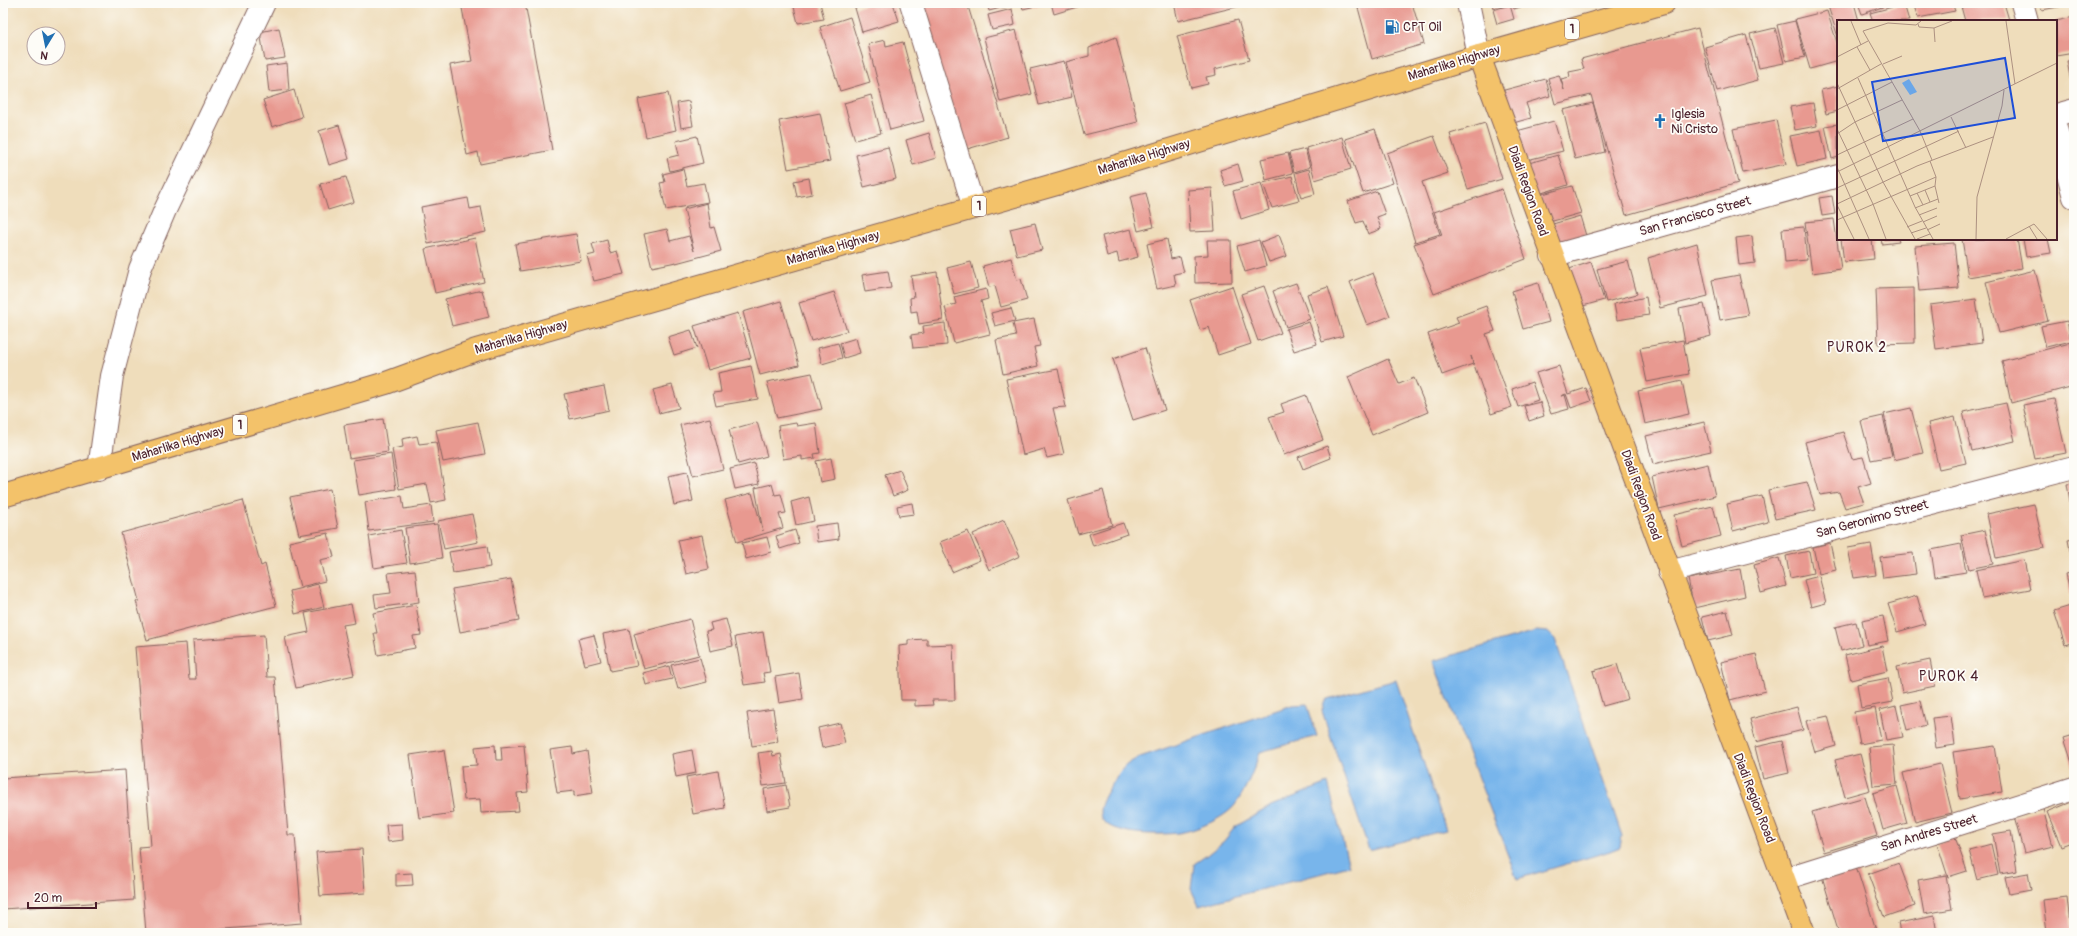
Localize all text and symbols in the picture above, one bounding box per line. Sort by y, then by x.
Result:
fuel station icon: CPT Oil [1384,19,1400,35]
place label: CPT Oil [1403,19,1442,35]
road number: 1 [1565,19,1579,39]
inset map [1837,20,2057,240]
north arrow [26,26,66,66]
street label: Maharlika Highway [1406,41,1502,85]
text: N [39,48,49,62]
place label: Iglesia Ni Cristo [1671,106,1718,137]
church icon: Iglesia Ni Cristo [1652,113,1668,129]
street label: Maharlika Highway [1096,135,1192,179]
street label: Diadi Region Road [1504,144,1552,238]
street label: San Francisco Street [1637,192,1753,240]
road number: 1 [972,196,986,216]
street label: Maharlika Highway [785,227,882,269]
street label: Maharlika Highway [473,316,570,358]
district label: PUROK 2 [1827,339,1887,356]
road number: 1 [233,415,247,435]
street label: Maharlika Highway [130,422,226,466]
street label: Diadi Region Road [1617,448,1665,542]
street label: San Geronimo Street [1814,496,1931,542]
district label: PUROK 4 [1919,668,1979,685]
street label: Diadi Region Road [1730,751,1778,845]
street label: San Andres Street [1879,810,1980,855]
scale bar [28,884,96,910]
text: 20 m [34,891,63,906]

